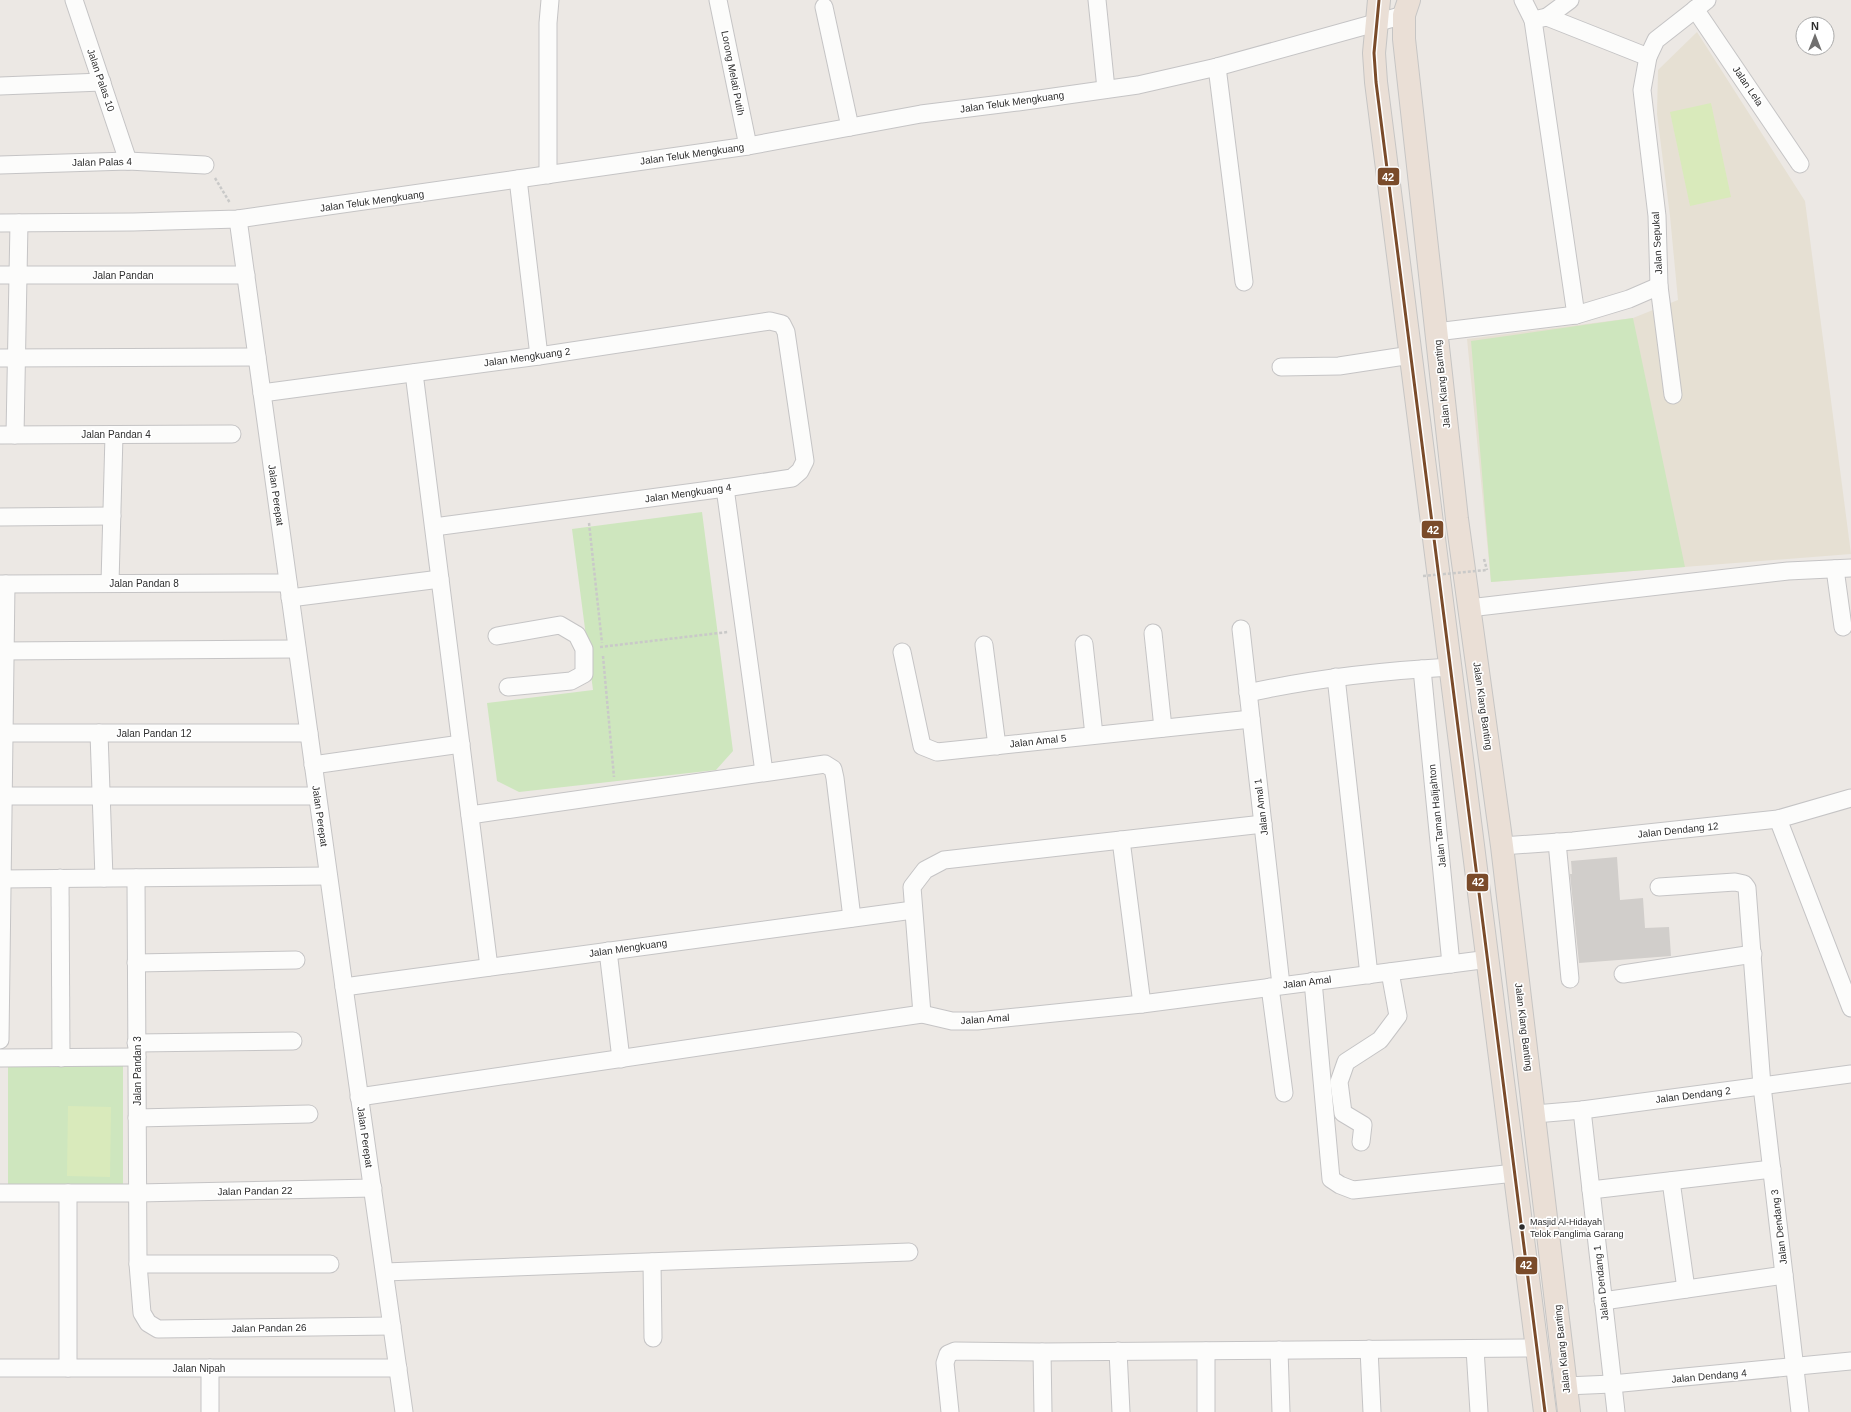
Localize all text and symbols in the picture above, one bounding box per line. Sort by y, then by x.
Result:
north arrow [1795,16,1835,56]
text: N [1811,20,1819,32]
street label: Lorong Melati Putih [719,30,747,116]
street label: Jalan Palas 10 [85,47,117,113]
street label: Jalan Lela [1731,64,1766,108]
street label: Jalan Teluk Mengkuang [959,89,1065,115]
street label: Jalan Teluk Mengkuang [639,141,745,167]
street label: Jalan Palas 4 [72,156,133,168]
line badge: 42 [1377,167,1400,186]
text: 42 [1382,171,1394,183]
street label: Jalan Teluk Mengkuang [319,188,425,214]
street label: Jalan Sepukal [1650,211,1664,275]
street label: Jalan Pandan [92,270,154,281]
street label: Jalan Klang Banting [1432,339,1452,429]
street label: Jalan Mengkuang 2 [483,345,571,369]
street label: Jalan Pandan 4 [81,429,151,440]
street label: Jalan Perepat [266,464,286,527]
street label: Jalan Mengkuang 4 [644,481,732,505]
line badge: 42 [1421,520,1444,539]
text: 42 [1427,524,1439,536]
street label: Jalan Pandan 8 [109,578,179,589]
street label: Jalan Klang Banting [1471,661,1495,751]
street label: Jalan Pandan 12 [116,728,192,739]
street label: Jalan Amal 5 [1009,732,1067,749]
street label: Jalan Taman Halijahton [1426,764,1448,868]
street label: Jalan Amal 1 [1252,777,1270,836]
street label: Jalan Perepat [310,785,330,848]
street label: Jalan Dendang 12 [1637,820,1719,840]
line badge: 42 [1466,873,1489,892]
text: 42 [1472,876,1484,888]
street label: Jalan Mengkuang [588,937,668,959]
street label: Jalan Amal [1282,974,1332,990]
street label: Jalan Klang Banting [1513,982,1535,1072]
street label: Jalan Amal [960,1012,1010,1026]
street label: Jalan Pandan 3 [132,1036,143,1106]
street label: Jalan Dendang 2 [1655,1085,1732,1105]
street label: Jalan Perepat [355,1106,375,1169]
street label: Jalan Pandan 22 [217,1185,293,1197]
street label: Jalan Dendang 3 [1769,1188,1789,1265]
place label: Masjid Al-Hidayah Telok Panglima Garang [1530,1217,1624,1239]
marker: Masjid Al-Hidayah Telok Panglima Garang [1517,1222,1527,1232]
street label: Jalan Dendang 1 [1592,1244,1610,1321]
line badge: 42 [1515,1256,1538,1275]
text: 42 [1520,1259,1532,1271]
street label: Jalan Klang Banting [1552,1304,1572,1394]
street label: Jalan Pandan 26 [231,1322,307,1334]
street label: Jalan Nipah [173,1363,225,1374]
street label: Jalan Dendang 4 [1671,1367,1748,1385]

